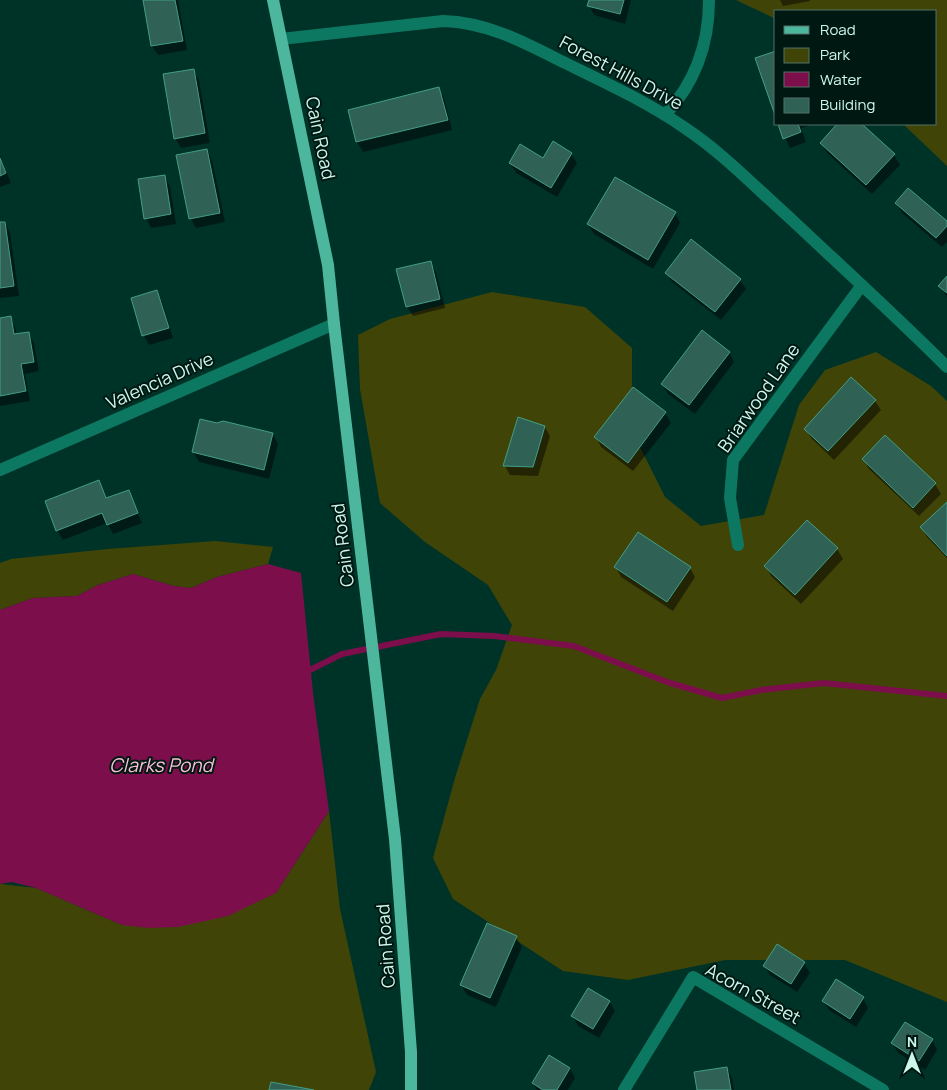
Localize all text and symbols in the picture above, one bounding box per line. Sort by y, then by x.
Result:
legend [774,10,937,125]
text: Road [820,19,856,40]
street label: Forest Hills Drive [556,29,687,115]
text: Park [820,44,850,65]
text: Water [820,69,862,90]
street label: Cain Road [301,94,341,181]
text: Building [820,94,875,115]
street label: Briarwood Lane [712,338,805,457]
street label: Valencia Drive [102,346,217,414]
street label: Cain Road [325,502,359,588]
water label: Clarks Pond [109,752,216,778]
street label: Cain Road [370,903,400,989]
street label: Acorn Street [702,957,805,1029]
north arrow [887,1030,937,1080]
text: N [907,1032,917,1051]

